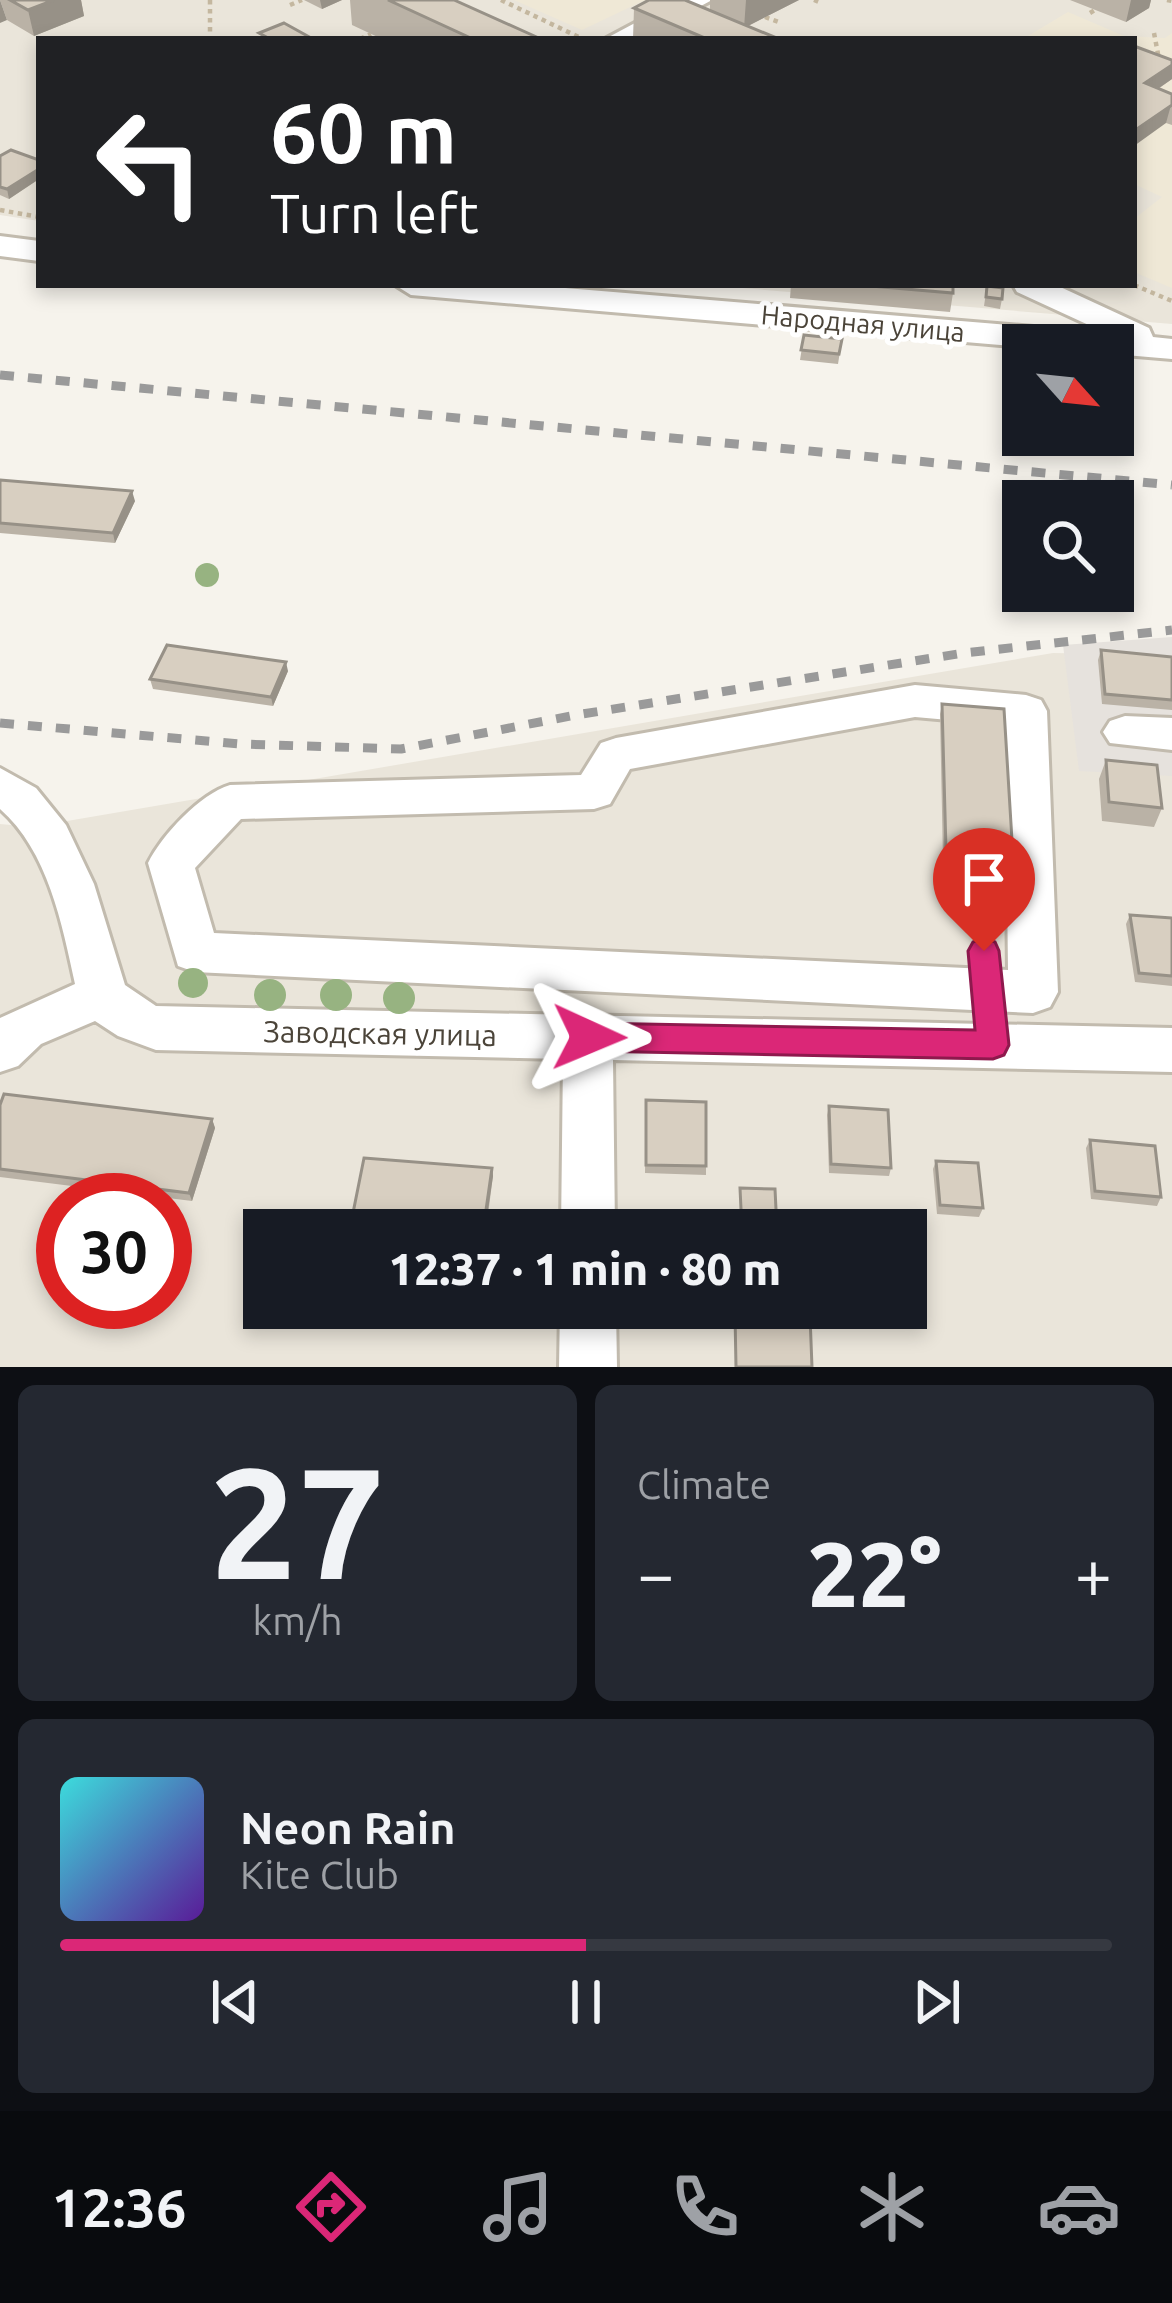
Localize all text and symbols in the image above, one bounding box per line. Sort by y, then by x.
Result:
icon: left [72,84,228,240]
text: 60 m [270,85,457,179]
text: Turn left [270,183,479,243]
street label: Народная улица [760,299,966,347]
north arrow [1002,324,1134,456]
map controls [1002,324,1134,612]
button: search [1002,480,1134,612]
pin [933,828,1035,951]
icon: arrive [951,846,1017,912]
position arrow [526,974,652,1100]
street label: Заводская улица [263,1014,497,1052]
speed limit sign: 30 [36,1173,192,1329]
text: 12:37 · 1 min · 80 m [389,1243,781,1294]
text: 27 [210,1434,385,1608]
text: Climate [637,1463,771,1506]
text: 22° [807,1523,942,1624]
text: − [637,1536,674,1610]
text: + [1075,1536,1112,1610]
text: km/h [252,1599,343,1642]
text: Neon Rain [240,1802,455,1853]
text: Kite Club [240,1853,399,1896]
icon: previous [202,1969,268,2035]
icon: pause [553,1969,619,2035]
icon: next [904,1969,970,2035]
icon: directions [289,2165,373,2249]
icon: music [476,2165,560,2249]
icon: phone [663,2165,747,2249]
icon: climate [850,2165,934,2249]
icon: car [1037,2165,1121,2249]
text: 12:36 [51,2177,187,2237]

